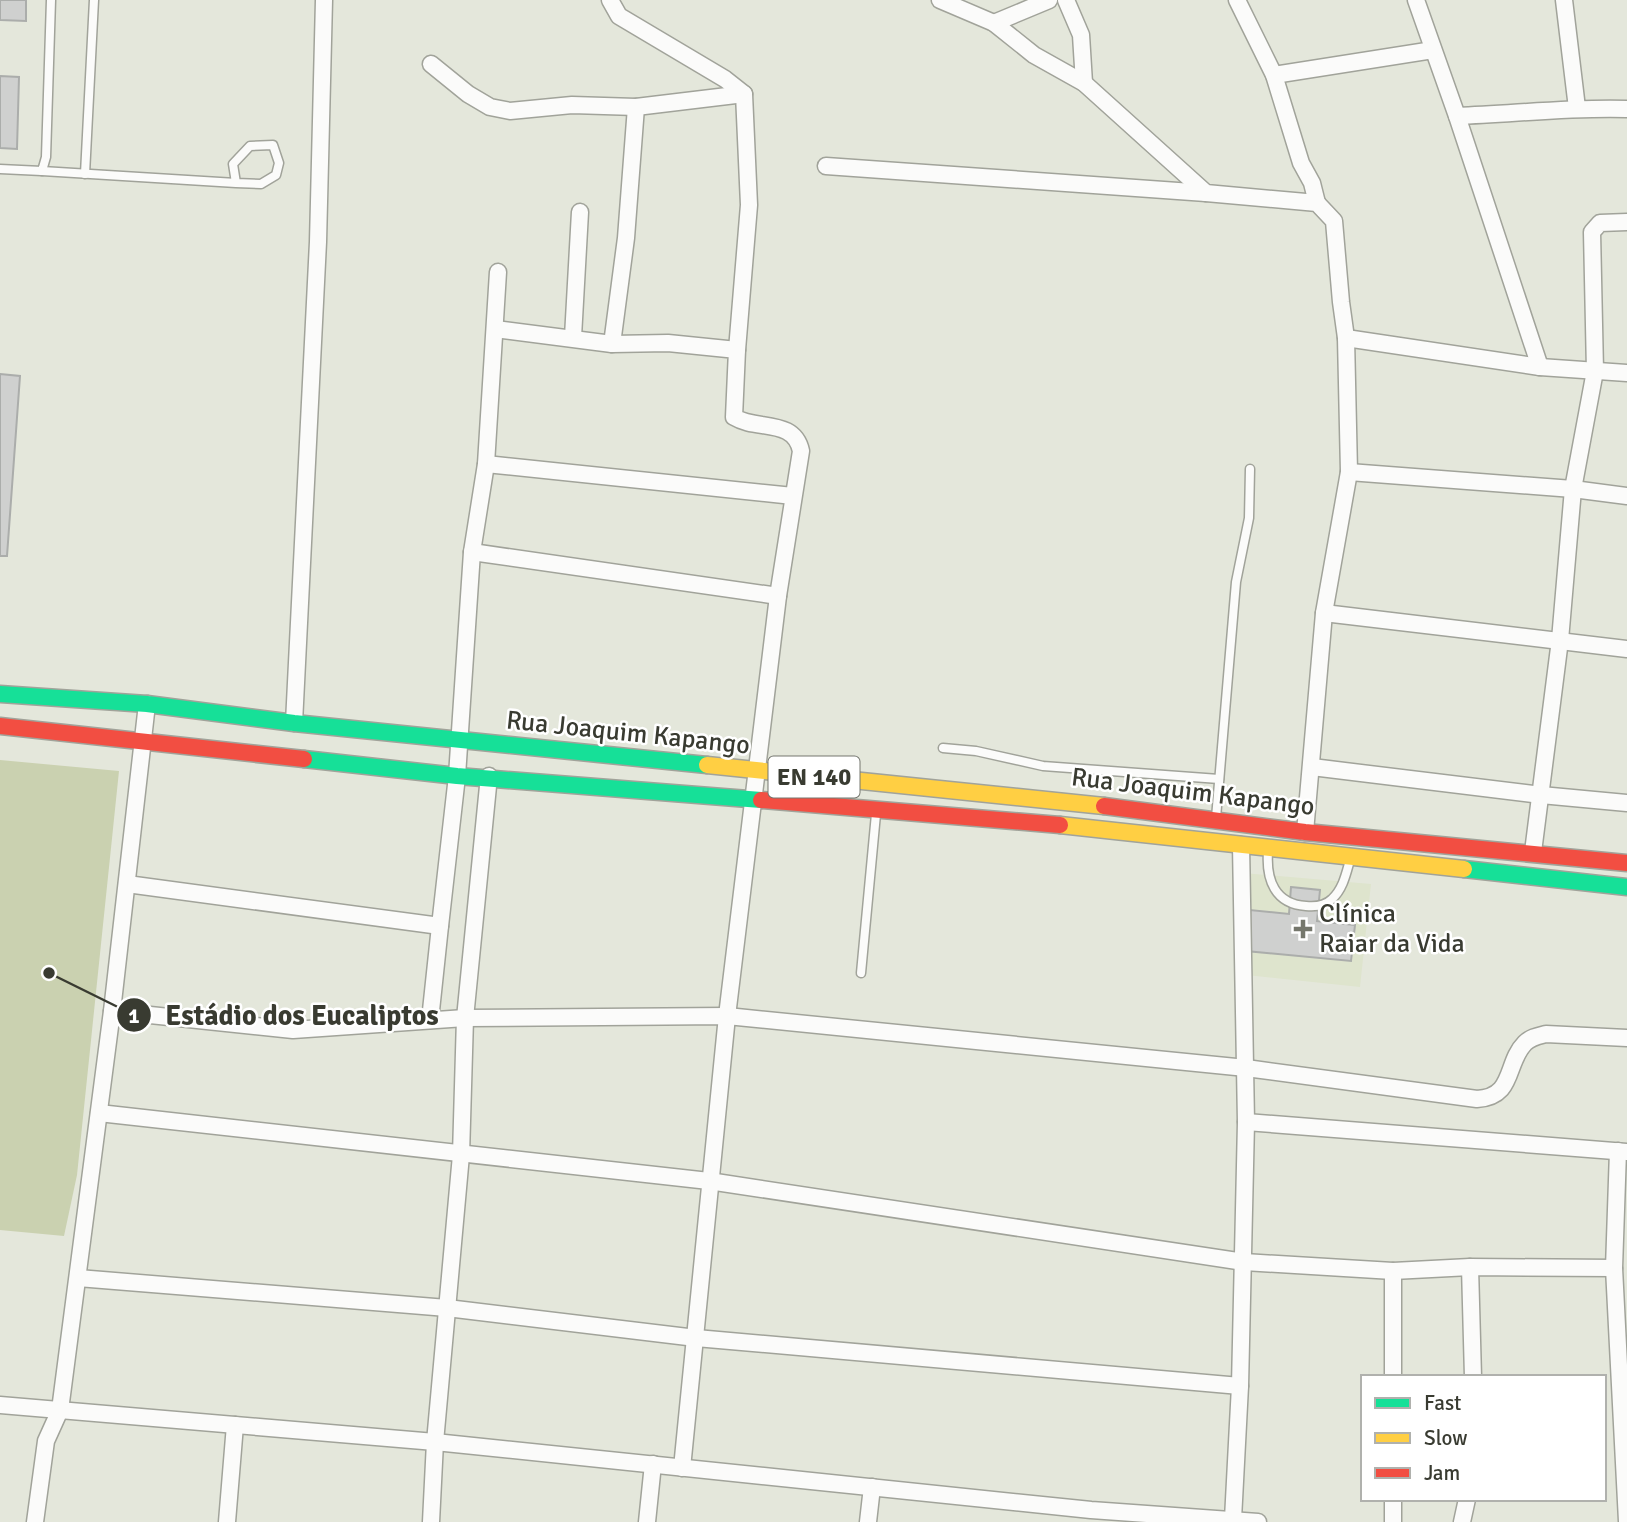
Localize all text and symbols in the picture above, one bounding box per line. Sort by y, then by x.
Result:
street label: Rua Joaquim Kapango [505,704,751,762]
road number: EN 140 [768,756,860,798]
street label: Rua Joaquim Kapango [1070,761,1316,823]
place label: Clínica Raiar da Vida [1319,898,1465,960]
marker: Clínica Raiar da Vida [1293,919,1313,939]
callout: Estádio dos Eucaliptos [117,991,453,1040]
text: Estádio dos Eucaliptos [165,999,439,1033]
text: 1 [128,1003,140,1029]
legend [1361,1375,1606,1501]
text: Fast [1424,1390,1461,1416]
text: Slow [1424,1425,1468,1451]
text: Jam [1424,1460,1460,1486]

